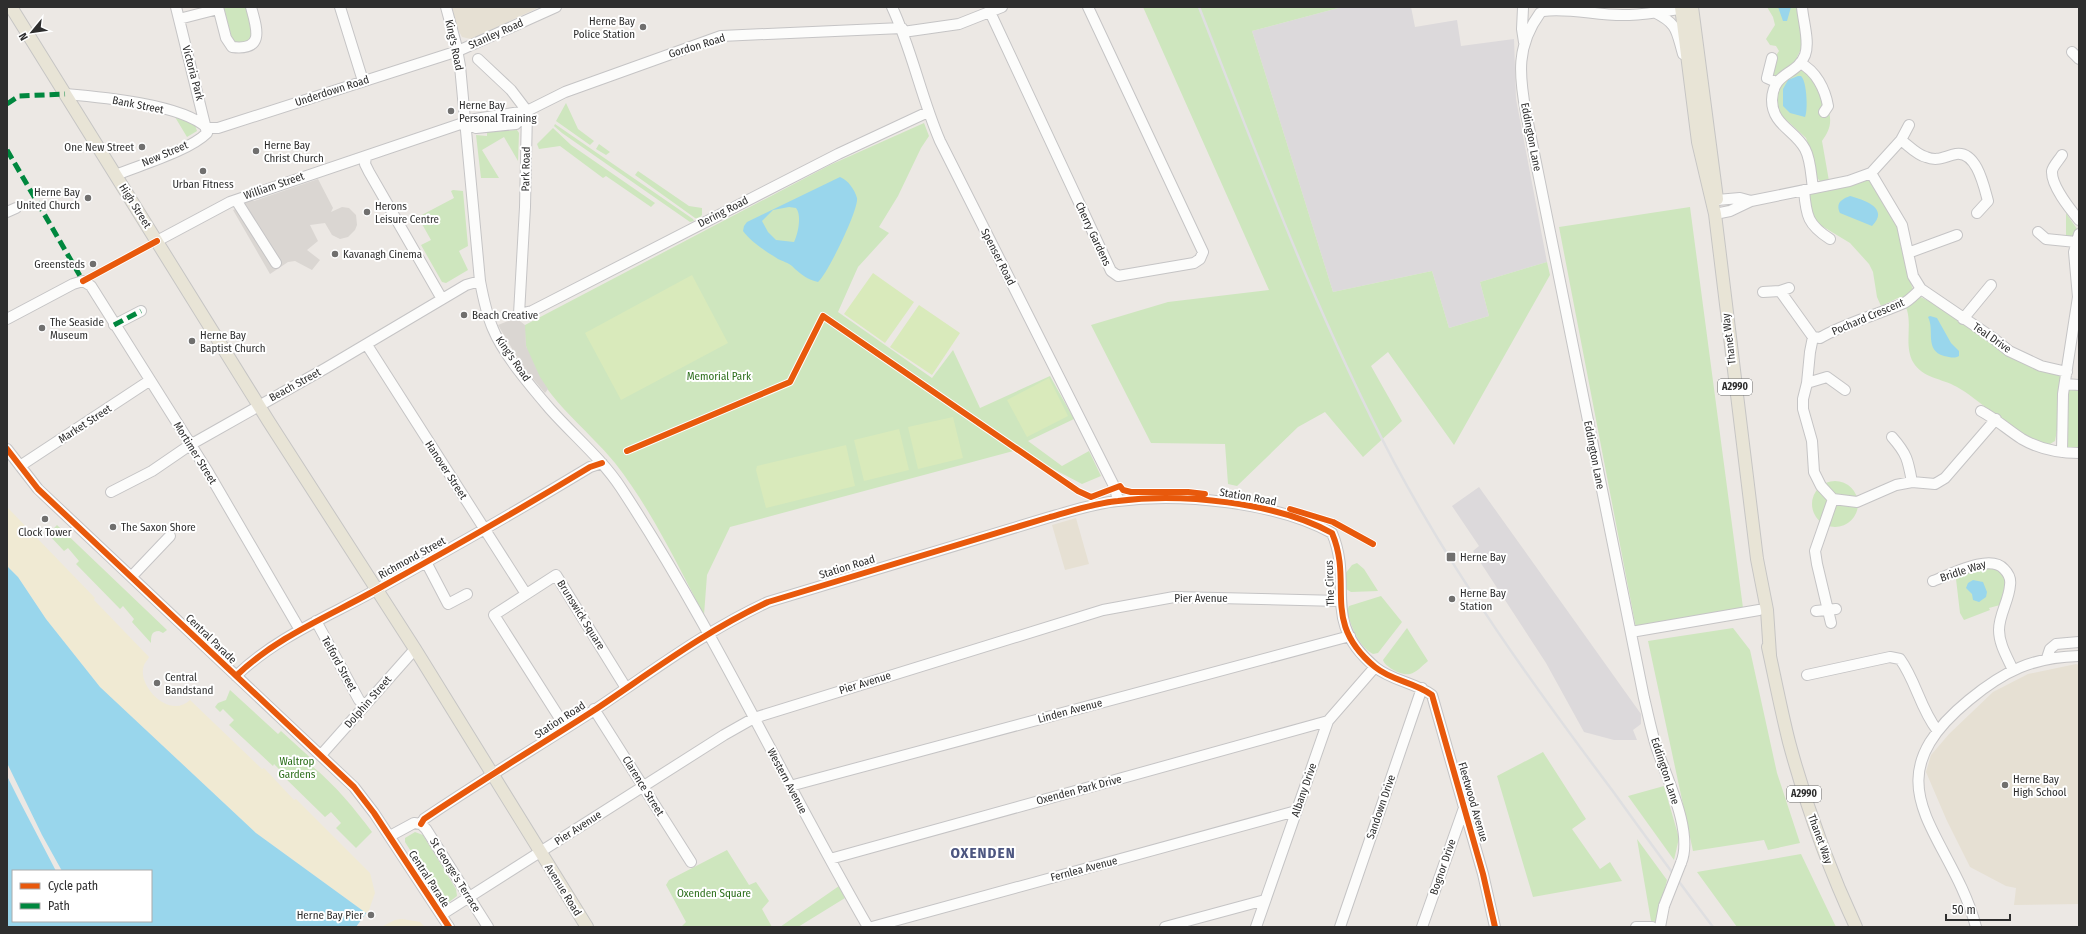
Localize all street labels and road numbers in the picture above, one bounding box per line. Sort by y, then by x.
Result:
street label: Stanley Road [467,16,525,52]
street label: King's Road [442,18,466,72]
street label: Gordon Road [667,31,727,61]
street label: Victoria Park [179,44,207,103]
street label: Underdown Road [293,73,371,109]
street label: Bank Street [111,94,165,116]
street label: Eddington Lane [1518,102,1544,172]
street label: New Street [140,138,190,170]
street label: Park Road [519,146,533,192]
street label: William Street [242,169,306,202]
street label: High Street [116,181,154,231]
street label: Dering Road [696,194,750,230]
street label: Cherry Gardens [1073,200,1114,268]
street label: Spenser Road [978,226,1018,288]
street label: Pochard Crescent [1830,296,1907,338]
street label: Thanet Way [1719,312,1739,365]
street label: Teal Drive [1970,320,2014,356]
street label: King's Road [493,334,533,384]
street label: Beach Street [267,365,323,404]
road number: A2990 [1718,379,1752,395]
street label: Market Street [56,402,114,446]
street label: Mortimer Street [171,419,220,487]
street label: Eddington Lane [1581,420,1607,490]
street label: Hanover Street [422,438,470,502]
street label: Station Road [1218,486,1278,508]
street label: Richmond Street [376,534,448,582]
street label: Station Road [818,552,876,582]
street label: Bridle Way [1938,557,1988,585]
street label: The Circus [1323,560,1337,606]
street label: Brunswick Square [554,578,608,652]
street label: Pier Avenue [1174,592,1228,605]
street label: Central Parade [183,612,239,666]
street label: Telford Street [319,634,360,694]
street label: Pier Avenue [838,669,892,697]
street label: Dolphin Street [342,673,394,731]
street label: Linden Avenue [1036,696,1104,726]
street label: Station Road [532,699,588,741]
street label: Eddington Lane [1648,736,1682,806]
street label: Western Avenue [764,746,810,816]
street label: Clarence Street [619,754,667,819]
street label: Albany Drive [1289,761,1319,819]
street label: Fleetwood Avenue [1455,761,1491,843]
street label: Oxenden Park Drive [1035,772,1123,808]
street label: Sandown Drive [1364,773,1398,841]
road number: A2990 [1787,786,1821,802]
street label: Pier Avenue [552,808,604,848]
street label: Thanet Way [1805,812,1835,866]
street label: St George's Terrace [427,835,483,915]
street label: Bognor Drive [1427,837,1459,897]
street label: Central Parade [406,848,452,910]
street label: Fernlea Avenue [1049,854,1119,884]
street label: Avenue Road [542,862,584,918]

